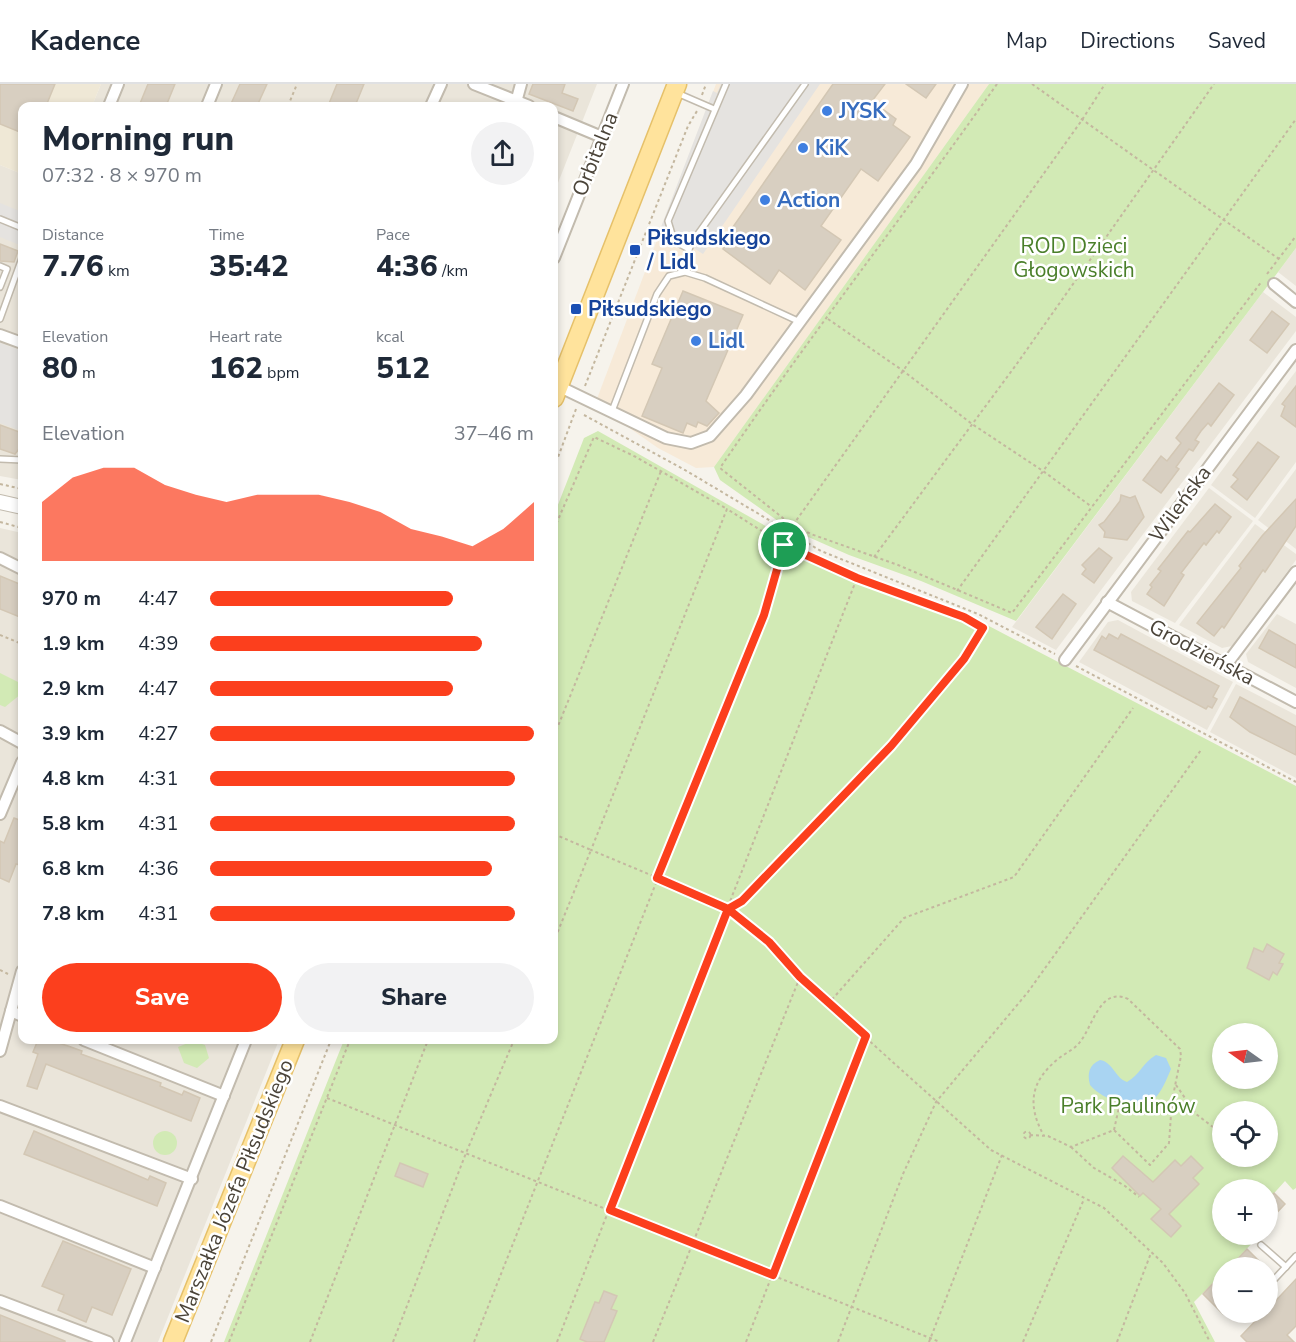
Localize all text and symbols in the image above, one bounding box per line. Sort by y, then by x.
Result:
text: Kadence [30,22,140,60]
text: Map [1006,27,1047,55]
text: Directions [1080,27,1175,55]
text: Saved [1208,27,1266,55]
place label: JYSK [838,97,887,125]
marker: JYSK [820,104,834,118]
street label: Orbitalna [565,108,625,200]
text: Morning run [42,117,234,162]
button: share [471,122,534,185]
place label: KiK [815,134,849,162]
marker: KiK [796,141,810,155]
text: 07:32 · 8 × 970 m [42,162,202,189]
place label: Action [777,186,840,214]
marker: Action [758,193,772,207]
text: Distance [42,224,104,246]
text: Time [209,224,245,246]
text: Pace [376,224,410,246]
place label: Piłsudskiego / Lidl [646,224,771,276]
park label: ROD Dzieci Głogowskich [1013,232,1135,284]
marker: Piłsudskiego / Lidl [628,243,642,257]
text: 7.76 [42,246,104,287]
text: 35:42 [209,246,289,287]
text: 4:36 [376,246,438,287]
text: km [104,260,130,282]
text: /km [438,260,468,282]
place label: Piłsudskiego [588,295,712,323]
marker: Piłsudskiego [569,302,583,316]
text: Elevation [42,326,108,348]
text: Heart rate [209,326,282,348]
text: kcal [376,326,404,348]
place label: Lidl [708,327,745,355]
marker: Lidl [689,334,703,348]
text: 80 [42,348,78,389]
text: 162 [209,348,263,389]
text: 512 [376,348,430,389]
text: m [78,362,96,384]
text: bpm [263,362,299,384]
text: Elevation [42,420,125,447]
text: 37–46 m [454,420,534,447]
street label: Wileńska [1143,460,1217,548]
pin [758,519,809,570]
icon: arrive [767,528,800,561]
text: 970 m [42,585,101,612]
text: 4:47 [138,585,179,612]
street label: Grodzieńska [1144,612,1260,692]
text: 1.9 km [42,630,105,657]
text: 4:39 [138,630,179,657]
text: 2.9 km [42,675,105,702]
text: 4:47 [138,675,179,702]
text: 3.9 km [42,720,105,747]
text: 4:27 [138,720,179,747]
text: 4.8 km [42,765,105,792]
text: 4:31 [138,765,179,792]
text: 5.8 km [42,810,105,837]
text: 4:31 [138,810,179,837]
text: 6.8 km [42,855,105,882]
text: 4:36 [138,855,179,882]
text: 7.8 km [42,900,105,927]
text: 4:31 [138,900,179,927]
button: Save [42,963,282,1032]
button: Share [294,963,534,1032]
north arrow [1212,1023,1278,1089]
map controls [1212,1023,1278,1323]
street label: Marszałka Józefa Piłsudskiego [168,1055,300,1327]
park label: Park Paulinów [1060,1092,1196,1120]
button: locate [1212,1101,1278,1167]
button: + [1212,1179,1278,1245]
button: − [1212,1257,1278,1323]

